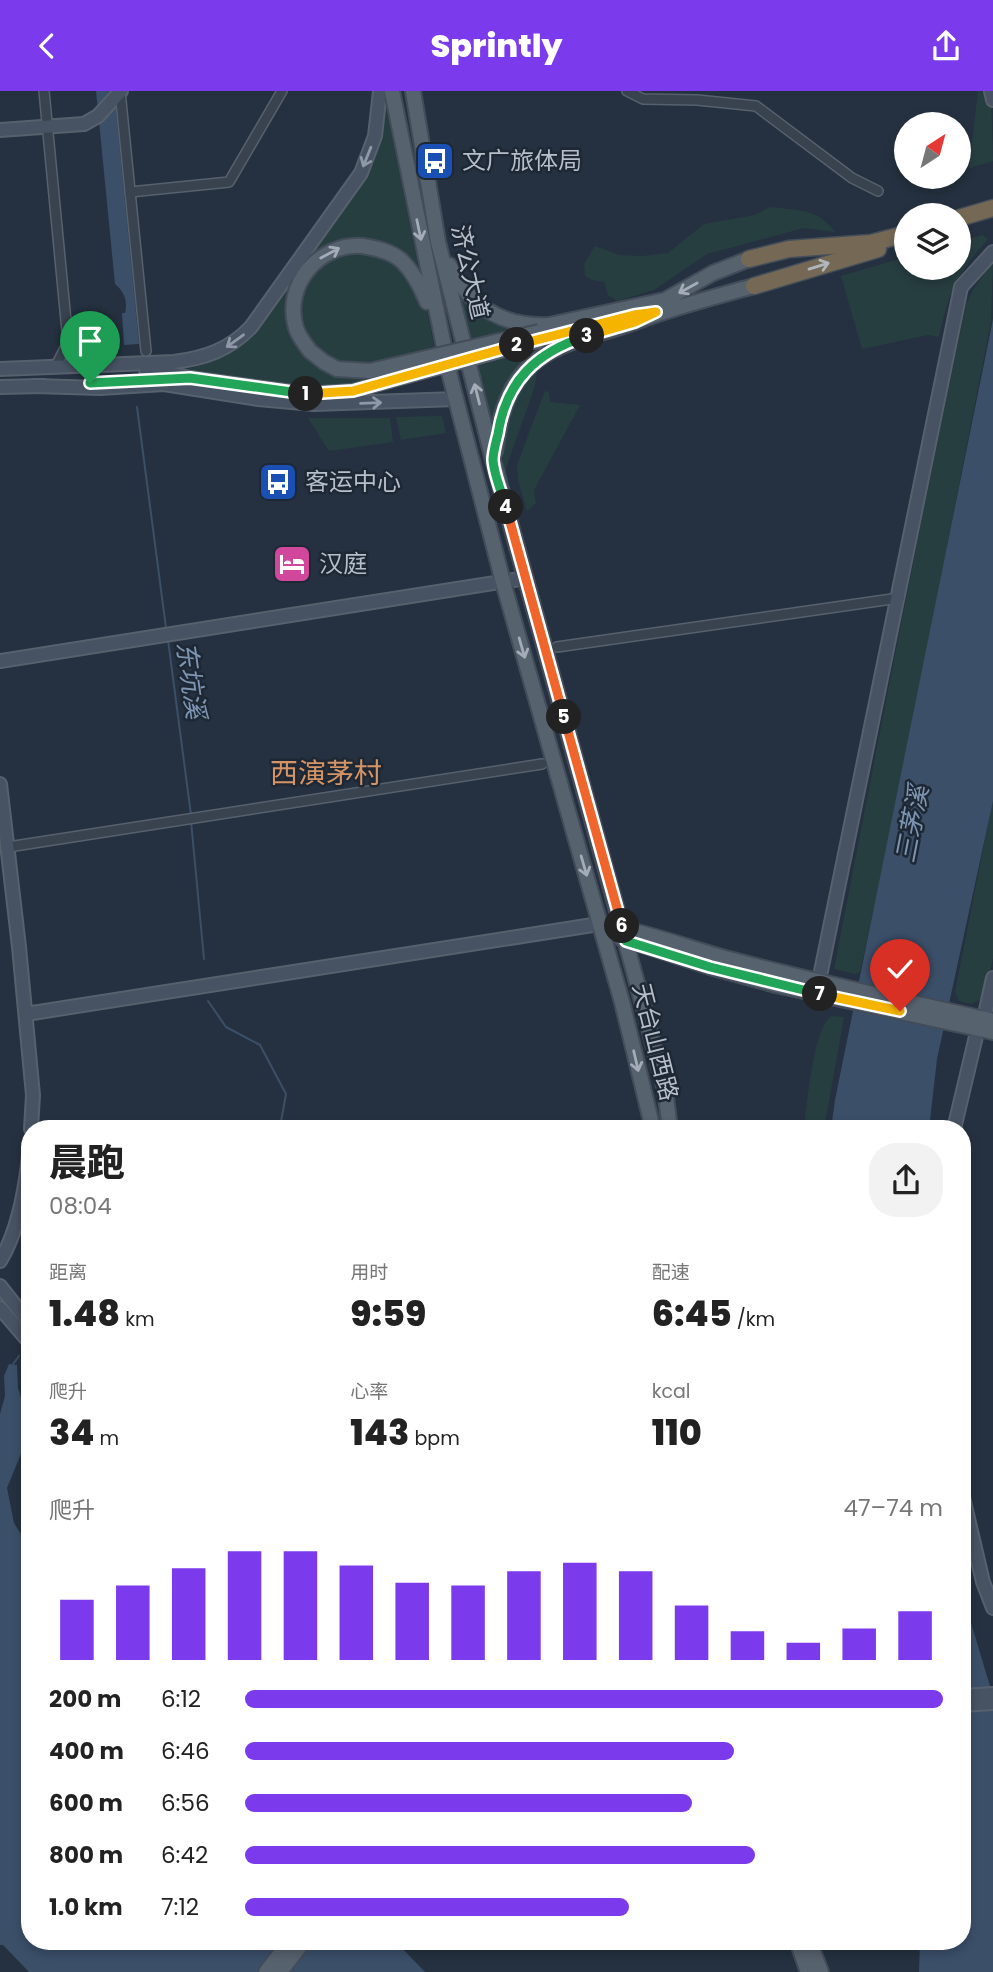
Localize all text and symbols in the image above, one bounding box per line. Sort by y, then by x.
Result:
text: Sprintly [430,23,563,68]
icon: back [28,27,66,65]
icon: share [927,27,965,65]
north arrow [894,112,971,189]
map controls [894,112,971,280]
bus stop icon: 文广旅体局 [414,140,456,182]
place label: 文广旅体局 [462,144,582,177]
one-way arrow [359,146,372,168]
button: layers [894,203,971,280]
one-way arrow [412,218,426,241]
street label: 济公大道 [444,221,497,322]
one-way arrow [319,246,339,260]
one-way arrow [808,259,830,272]
one-way arrow [678,281,698,295]
pin [60,311,120,383]
pin: 3 [570,319,604,353]
icon: arrive [71,322,109,360]
text: 3 [581,322,592,349]
pin: 2 [500,327,534,363]
text: 2 [511,331,522,358]
one-way arrow [226,334,245,348]
pin: 1 [288,377,324,411]
text: 1 [302,380,309,407]
one-way arrow [470,383,483,406]
one-way arrow [359,397,382,410]
bus stop icon: 客运中心 [257,461,299,503]
place label: 客运中心 [305,465,401,498]
pin: 4 [489,489,524,525]
text: 4 [499,493,512,520]
hotel icon: 汉庭 [271,543,313,585]
place label: 汉庭 [319,547,367,580]
one-way arrow [516,636,529,658]
water label: 东坑溪 [168,639,215,724]
pin: 5 [546,699,582,735]
text: 5 [557,703,570,730]
district label: 西演茅村 [270,754,382,793]
water label: 三茅溪 [887,779,938,866]
one-way arrow [578,855,591,877]
pin: 6 [604,909,640,943]
text: 6 [615,912,628,939]
pin [870,939,930,1011]
icon: check [881,950,919,988]
pin: 7 [802,977,838,1011]
street label: 天台山西路 [625,980,686,1104]
text: 7 [814,980,825,1007]
one-way arrow [631,1049,644,1071]
text: 晨跑 [49,1136,125,1189]
button: share [869,1143,943,1217]
text: 08:04 [49,1190,112,1222]
text: 距离 [49,1259,87,1286]
text: 用时 [350,1259,388,1286]
text: 配速 [652,1259,690,1286]
text: 1.48 [49,1289,120,1338]
text: 9:59 [350,1289,426,1338]
text: 6:45 [652,1289,732,1338]
text: km [120,1306,155,1333]
text: /km [732,1306,775,1333]
text: 爬升 [49,1378,87,1405]
text: 心率 [350,1378,388,1405]
text: kcal [652,1378,691,1405]
text: 34 [49,1408,95,1457]
text: 143 [350,1408,409,1457]
text: 110 [652,1408,702,1457]
text: m [95,1425,119,1452]
text: bpm [409,1425,460,1452]
text: 47–74 m [844,1492,943,1524]
text: 爬升 [49,1494,95,1526]
text: 200 m [49,1683,121,1715]
text: 6:12 [161,1683,201,1715]
text: 400 m [49,1735,124,1767]
text: 6:46 [161,1735,210,1767]
text: 600 m [49,1787,123,1819]
text: 6:56 [161,1787,210,1819]
text: 800 m [49,1839,123,1871]
text: 6:42 [161,1839,208,1871]
text: 1.0 km [49,1891,123,1923]
text: 7:12 [161,1891,199,1923]

